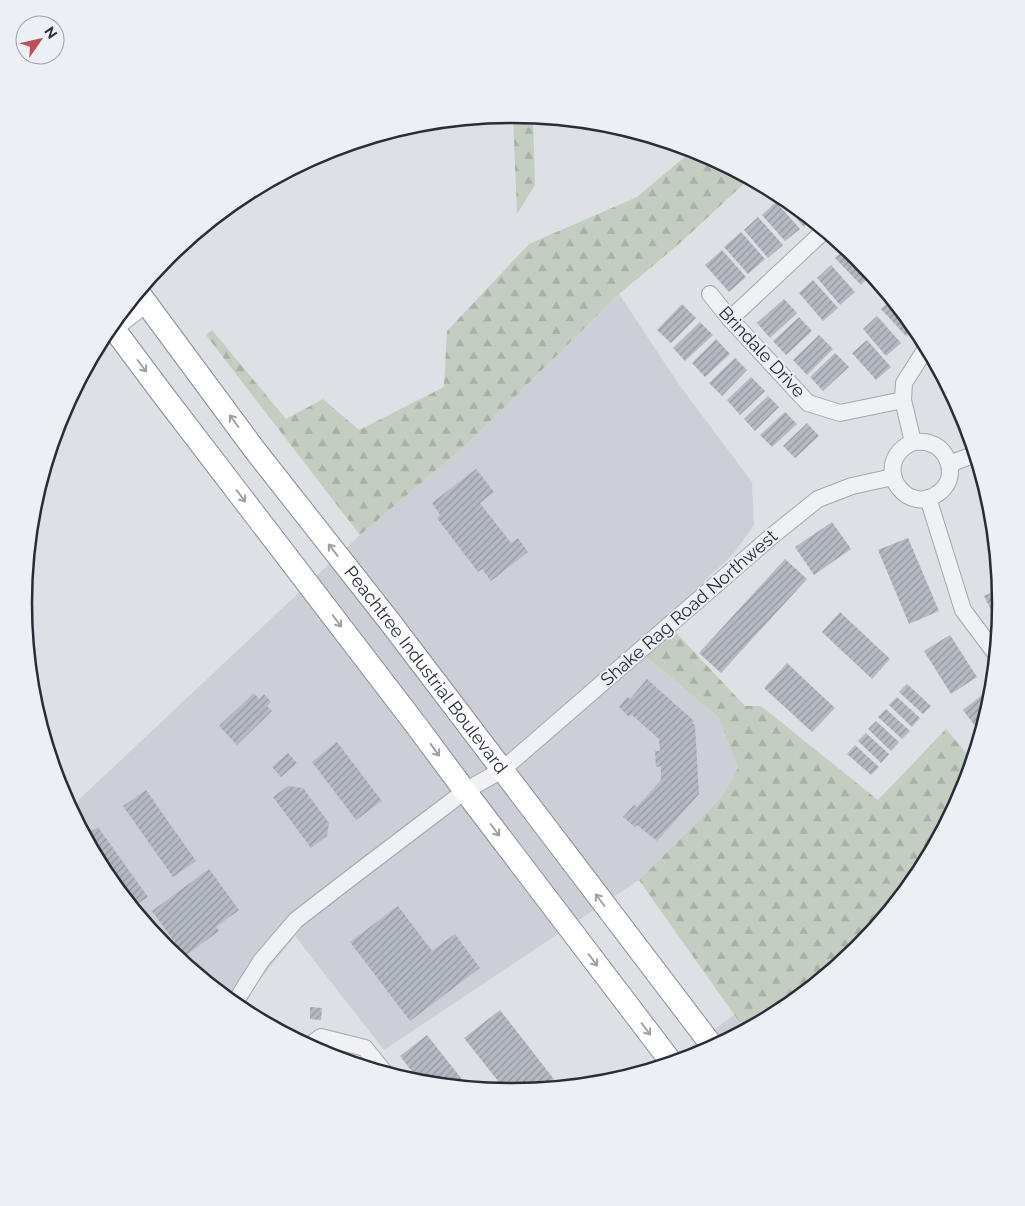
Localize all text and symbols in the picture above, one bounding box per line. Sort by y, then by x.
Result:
north arrow [15,15,65,65]
text: N [41,24,60,42]
street label: Brindale Drive [715,302,810,402]
one-way arrow [137,359,147,373]
one-way arrow [229,414,239,428]
one-way arrow [235,489,246,502]
street label: Shake Rag Road Northwest [596,525,781,690]
one-way arrow [328,544,339,557]
street label: Peachtree Industrial Boulevard [340,562,512,777]
one-way arrow [332,614,342,628]
one-way arrow [430,743,440,757]
one-way arrow [490,823,500,837]
one-way arrow [595,893,605,907]
one-way arrow [588,953,598,967]
one-way arrow [641,1022,651,1036]

